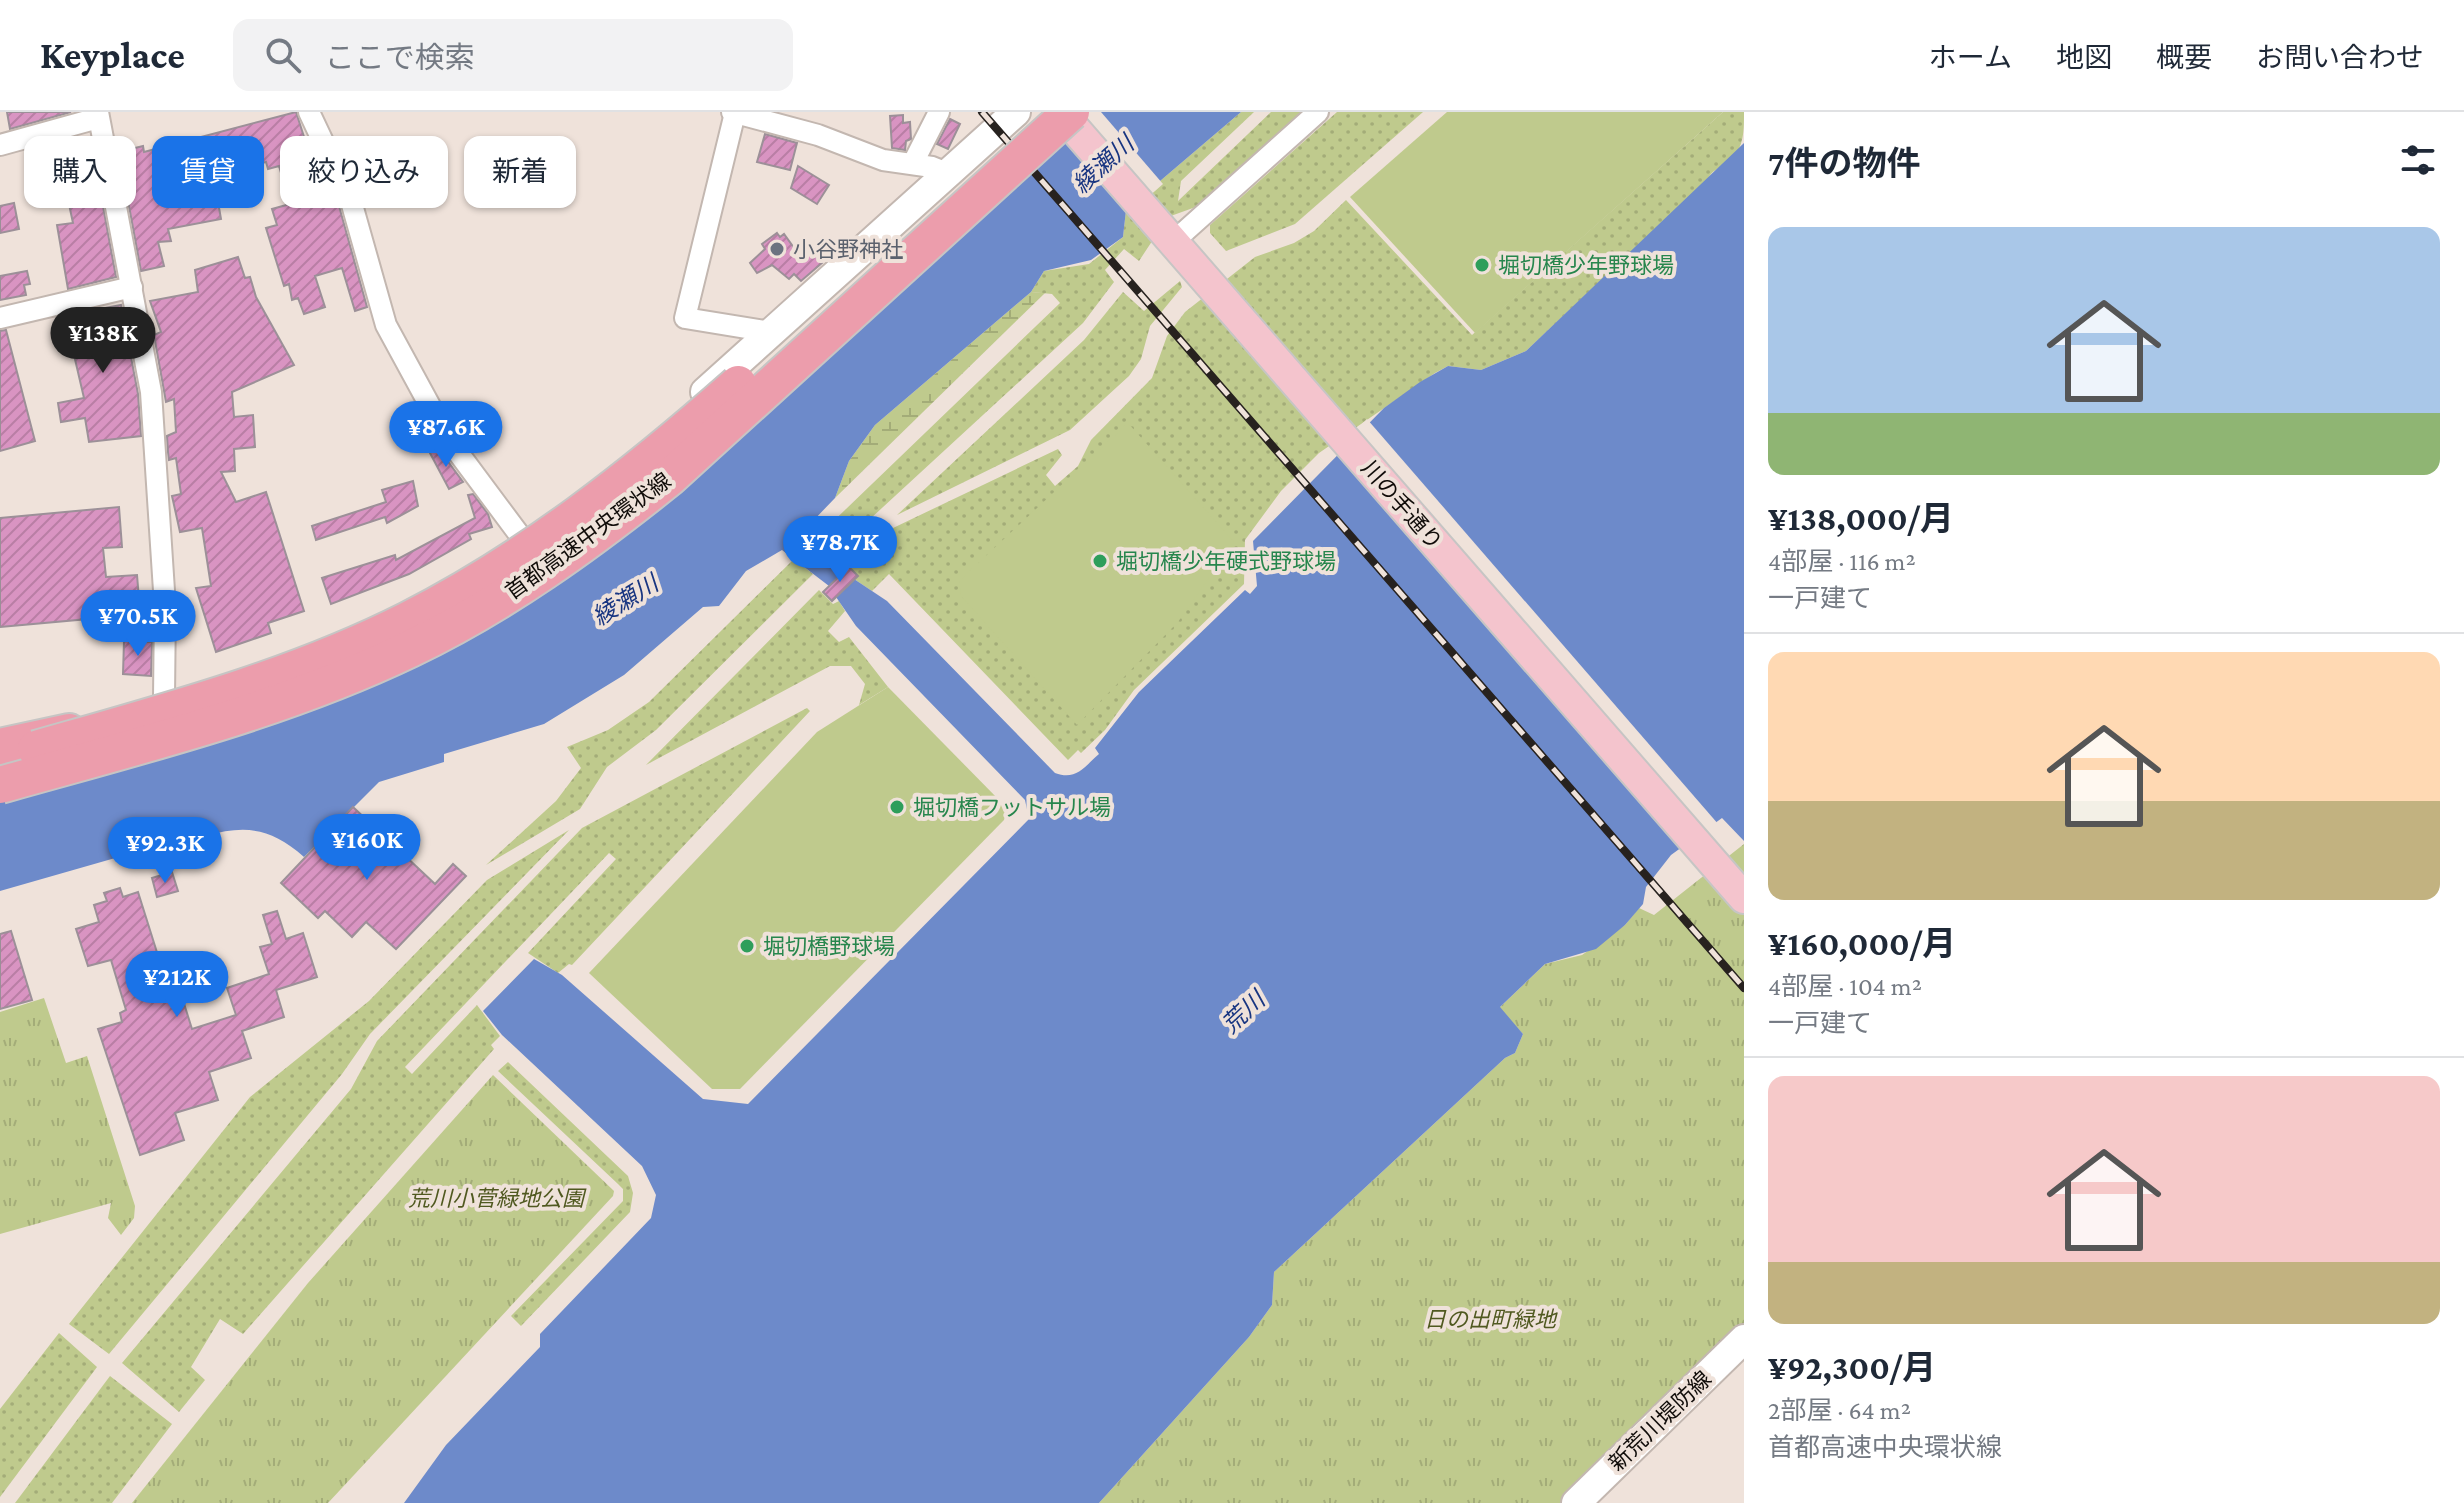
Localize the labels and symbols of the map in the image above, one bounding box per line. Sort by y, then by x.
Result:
water label: 綾瀬川 [1067,128,1141,198]
place label: 小谷野神社 [793,237,903,262]
marker: 小谷野神社 [768,240,786,258]
place label: 堀切橋少年野球場 [1498,253,1674,278]
marker: 堀切橋少年野球場 [1473,256,1491,274]
pin: ¥138K [47,307,159,375]
pin: ¥87.6K [381,401,511,469]
street label: 川の手通り [1356,455,1448,555]
street label: 首都高速中央環状線 [501,468,675,604]
pin: ¥78.7K [775,516,905,584]
place label: 堀切橋少年硬式野球場 [1116,549,1336,574]
marker: 堀切橋少年硬式野球場 [1091,552,1109,570]
water label: 綾瀬川 [587,568,665,631]
pin: ¥70.5K [73,590,203,658]
place label: 堀切橋フットサル場 [913,795,1111,820]
marker: 堀切橋フットサル場 [888,798,906,816]
pin: ¥160K [311,814,423,882]
pin: ¥92.3K [100,817,230,885]
place label: 堀切橋野球場 [763,934,895,959]
marker: 堀切橋野球場 [738,937,756,955]
pin: ¥212K [121,951,233,1019]
water label: 荒川 [1216,984,1272,1038]
park label: 荒川小菅緑地公園 [408,1186,587,1211]
park label: 日の出町緑地 [1424,1307,1558,1332]
street label: 新荒川堤防線 [1604,1366,1716,1476]

